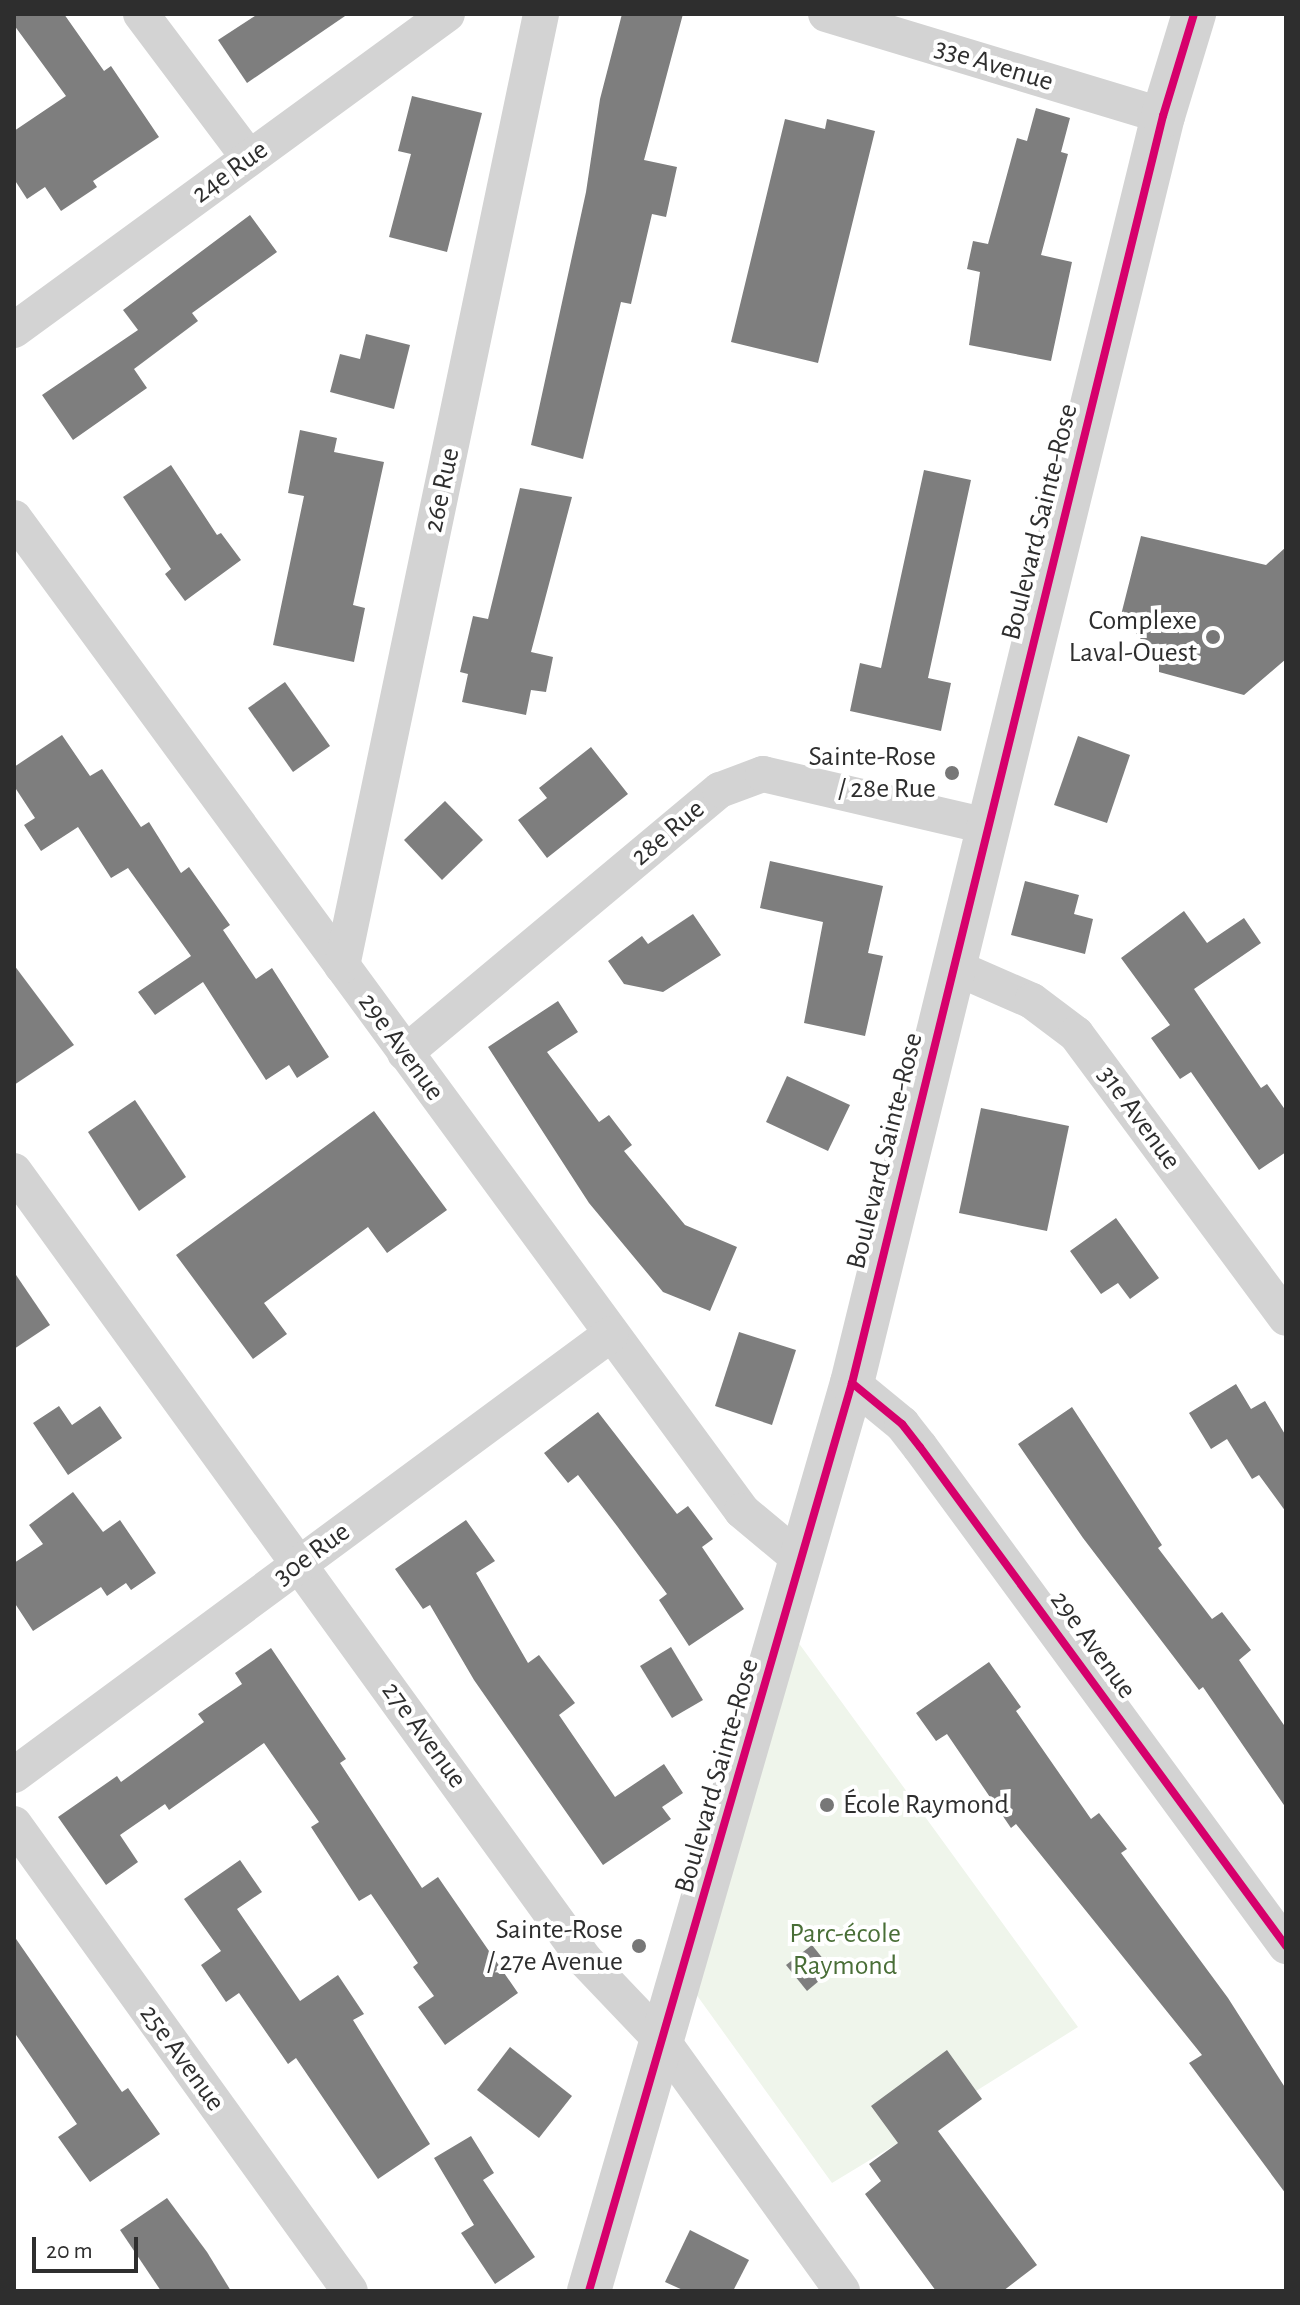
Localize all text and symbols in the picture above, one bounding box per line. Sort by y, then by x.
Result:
street label: 33e Avenue [931,31,1057,99]
street label: 24e Rue [185,133,275,211]
street label: Boulevard Sainte-Rose [994,400,1086,644]
street label: 26e Rue [417,445,467,535]
place label: Complexe Laval-Ouest [1069,604,1197,670]
marker: Complexe Laval-Ouest [1204,628,1222,646]
place label: Sainte-Rose / 28e Rue [808,740,936,806]
marker: Sainte-Rose / 28e Rue [943,764,961,782]
street label: 28e Rue [624,793,712,873]
street label: 29e Avenue [351,987,451,1107]
street label: Boulevard Sainte-Rose [839,1029,931,1273]
street label: 31e Avenue [1090,1059,1188,1177]
street label: 30e Rue [267,1515,357,1593]
street label: 29e Avenue [1043,1585,1143,1705]
street label: Boulevard Sainte-Rose [667,1655,767,1897]
street label: 27e Avenue [374,1675,474,1795]
place label: École Raymond [843,1788,1009,1822]
marker: École Raymond [818,1796,836,1814]
place label: Sainte-Rose / 27e Avenue [487,1913,623,1979]
park label: Parc-école Raymond [789,1917,901,1983]
marker: Sainte-Rose / 27e Avenue [630,1937,648,1955]
street label: 25e Avenue [132,1998,232,2118]
scale bar [36,2221,142,2271]
text: 20 m [46,2239,93,2263]

